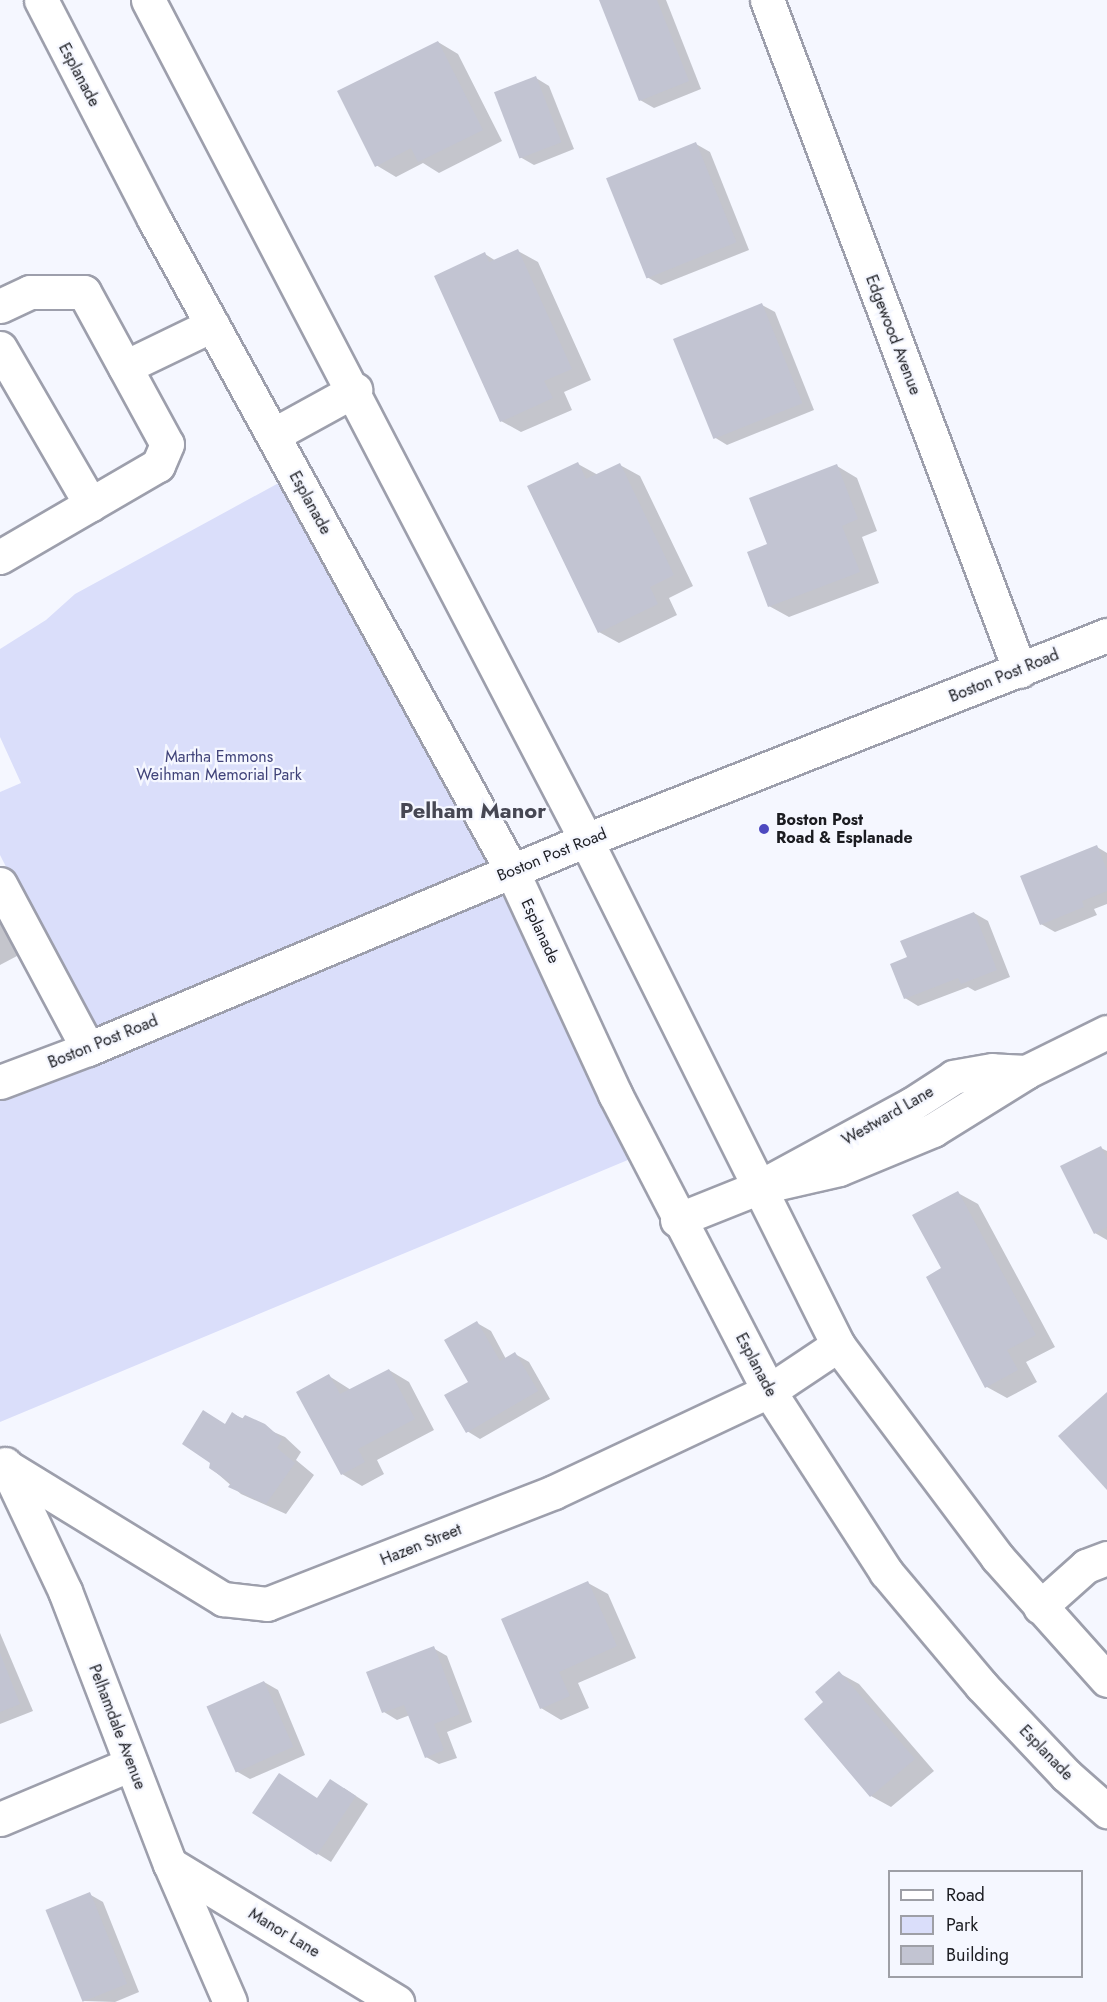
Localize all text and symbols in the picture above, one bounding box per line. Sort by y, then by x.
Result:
street label: Esplanade [54,40,104,110]
street label: Edgewood Avenue [861,272,925,398]
street label: Esplanade [285,468,335,538]
street label: Boston Post Road [946,645,1062,707]
park label: Martha Emmons Weihman Memorial Park [136,747,302,785]
district label: Pelham Manor [400,798,546,824]
place label: Boston Post Road & Esplanade [776,810,913,848]
marker: Boston Post Road & Esplanade [757,822,771,836]
street label: Boston Post Road [494,824,610,886]
street label: Esplanade [517,896,563,966]
street label: Boston Post Road [45,1011,161,1073]
street label: Westward Lane [839,1082,937,1150]
street label: Esplanade [731,1330,781,1400]
street label: Hazen Street [378,1520,464,1570]
street label: Pelhamdale Avenue [84,1662,150,1792]
street label: Esplanade [1015,1721,1077,1785]
legend [888,1870,1083,1978]
text: Road [946,1882,985,1908]
street label: Manor Lane [245,1904,323,1962]
text: Park [946,1912,978,1938]
text: Building [946,1942,1009,1968]

